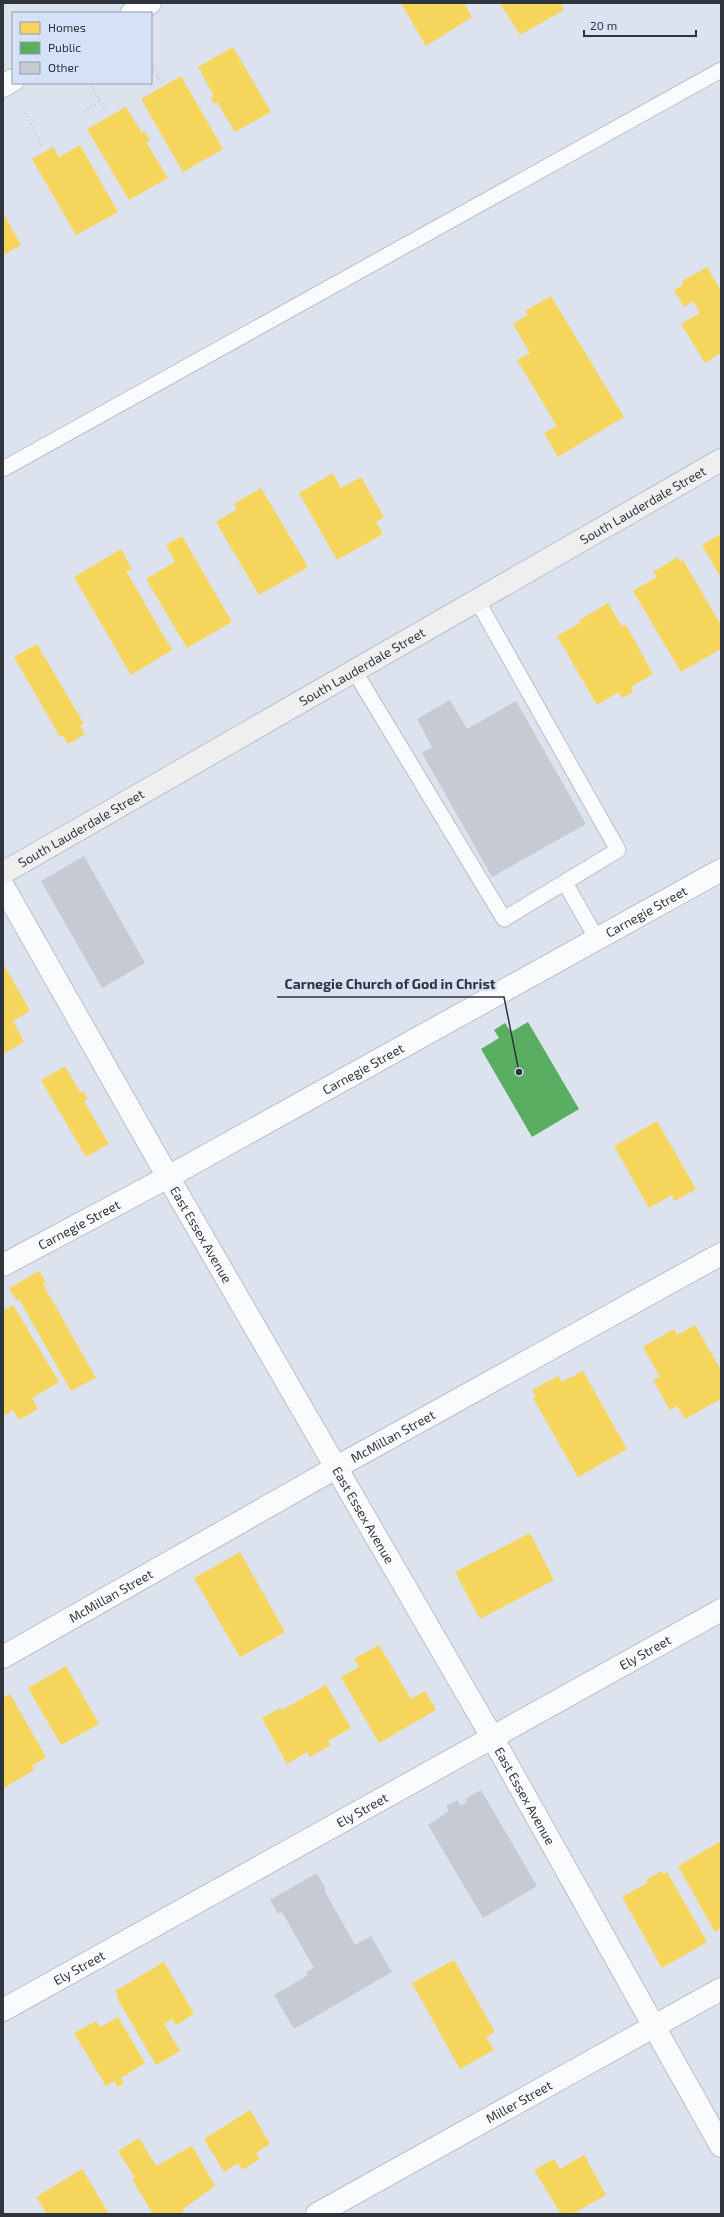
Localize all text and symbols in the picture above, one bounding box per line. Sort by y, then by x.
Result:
legend [12,12,152,84]
scale bar [584,12,696,38]
text: 20 m [590,18,617,32]
text: Homes [48,20,86,34]
text: Public [48,40,81,54]
text: Other [48,60,79,74]
street label: South Lauderdale Street [577,462,709,548]
street label: South Lauderdale Street [296,624,428,709]
street label: South Lauderdale Street [15,786,147,871]
street label: Carnegie Street [603,882,690,941]
callout: Carnegie Church of God in Christ [277,971,504,997]
text: Carnegie Church of God in Christ [284,975,496,992]
street label: Carnegie Street [319,1040,407,1098]
street label: East Essex Avenue [167,1183,236,1286]
street label: Carnegie Street [35,1196,123,1253]
street label: McMillan Street [348,1406,438,1466]
street label: East Essex Avenue [329,1464,398,1566]
street label: McMillan Street [66,1565,156,1626]
street label: Ely Street [617,1632,674,1673]
street label: East Essex Avenue [491,1744,559,1848]
street label: Ely Street [333,1789,391,1831]
street label: Ely Street [50,1947,108,1988]
street label: Miller Street [483,2077,555,2126]

